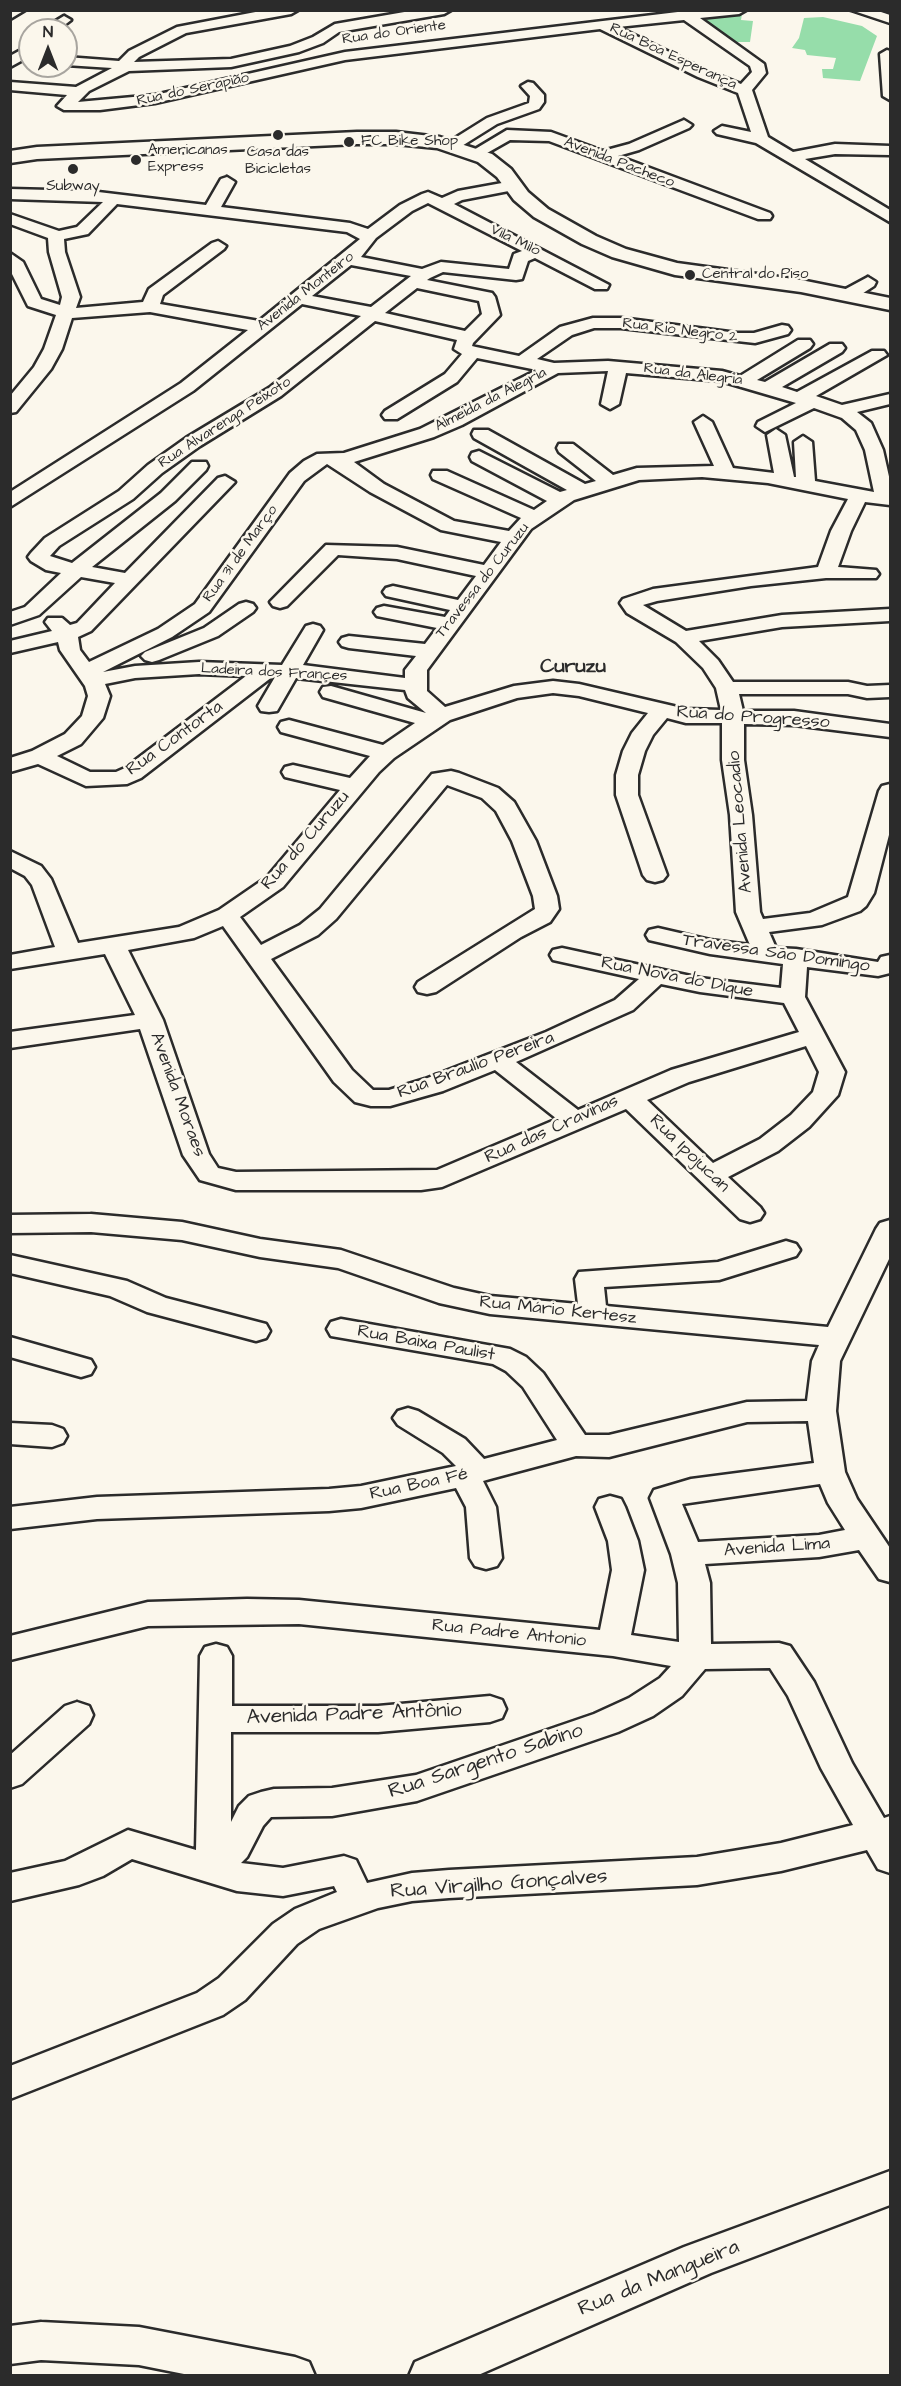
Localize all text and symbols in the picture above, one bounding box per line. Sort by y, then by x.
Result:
street label: Rua do Oriente [341,17,447,49]
north arrow [18,18,78,78]
street label: Rua Boa Esperança [607,20,739,94]
text: N [43,21,53,43]
street label: Rua do Serapião [135,69,251,111]
marker: Casa das Bicicletas [271,128,285,142]
place label: FC Bike Shop [361,133,458,151]
street label: Avenida Pacheco [561,134,677,192]
marker: FC Bike Shop [342,135,356,149]
place label: Americanas Express [148,142,228,177]
place label: Casa das Bicicletas [245,144,311,179]
marker: Americanas Express [129,153,143,167]
marker: Subway [66,162,80,176]
place label: Subway [46,178,100,196]
street label: Vila Milo [487,221,543,261]
street label: Avenida Monteiro [254,249,358,335]
place label: Central do Piso [702,266,809,284]
marker: Central do Piso [683,268,697,282]
street label: Rua Rio Negro 2 [621,315,739,347]
street label: Rua da Alegria [643,360,743,390]
street label: Almeida da Alegria [432,364,550,436]
street label: Rua Alvarenga Peixoto [155,373,295,473]
street label: Rua 31 de Março [200,502,282,606]
street label: Travessa do Curuzu [432,520,534,642]
district label: Curuzu [540,656,606,680]
street label: Ladeira dos Françes [200,660,348,686]
street label: Rua Contorta [123,697,227,781]
street label: Rua do Progresso [676,702,830,734]
street label: Avenida Leocadio [724,750,758,894]
street label: Rua do Curuzu [257,787,355,895]
street label: Travessa Sāo Domingo [681,930,871,978]
street label: Rua Nova do Dique [599,953,755,1003]
street label: Rua Braulio Pereira [395,1028,557,1104]
street label: Avenida Moraes [144,1030,210,1160]
street label: Rua das Cravinas [482,1091,622,1169]
street label: Rua Ipojucan [644,1110,734,1198]
street label: Rua Mário Kertesz [478,1292,638,1330]
street label: Rua Baixa Paulist [355,1321,497,1367]
street label: Rua Boa Fé [368,1464,470,1506]
street label: Avenida Lima [723,1534,831,1562]
street label: Rua Padre Antonio [431,1615,587,1653]
street label: Avenida Padre Antônio [246,1699,462,1731]
street label: Rua Sargento Sabino [385,1719,587,1805]
street label: Rua Virgilho Gonçalves [390,1865,608,1905]
street label: Rua da Mangueira [575,2235,743,2323]

